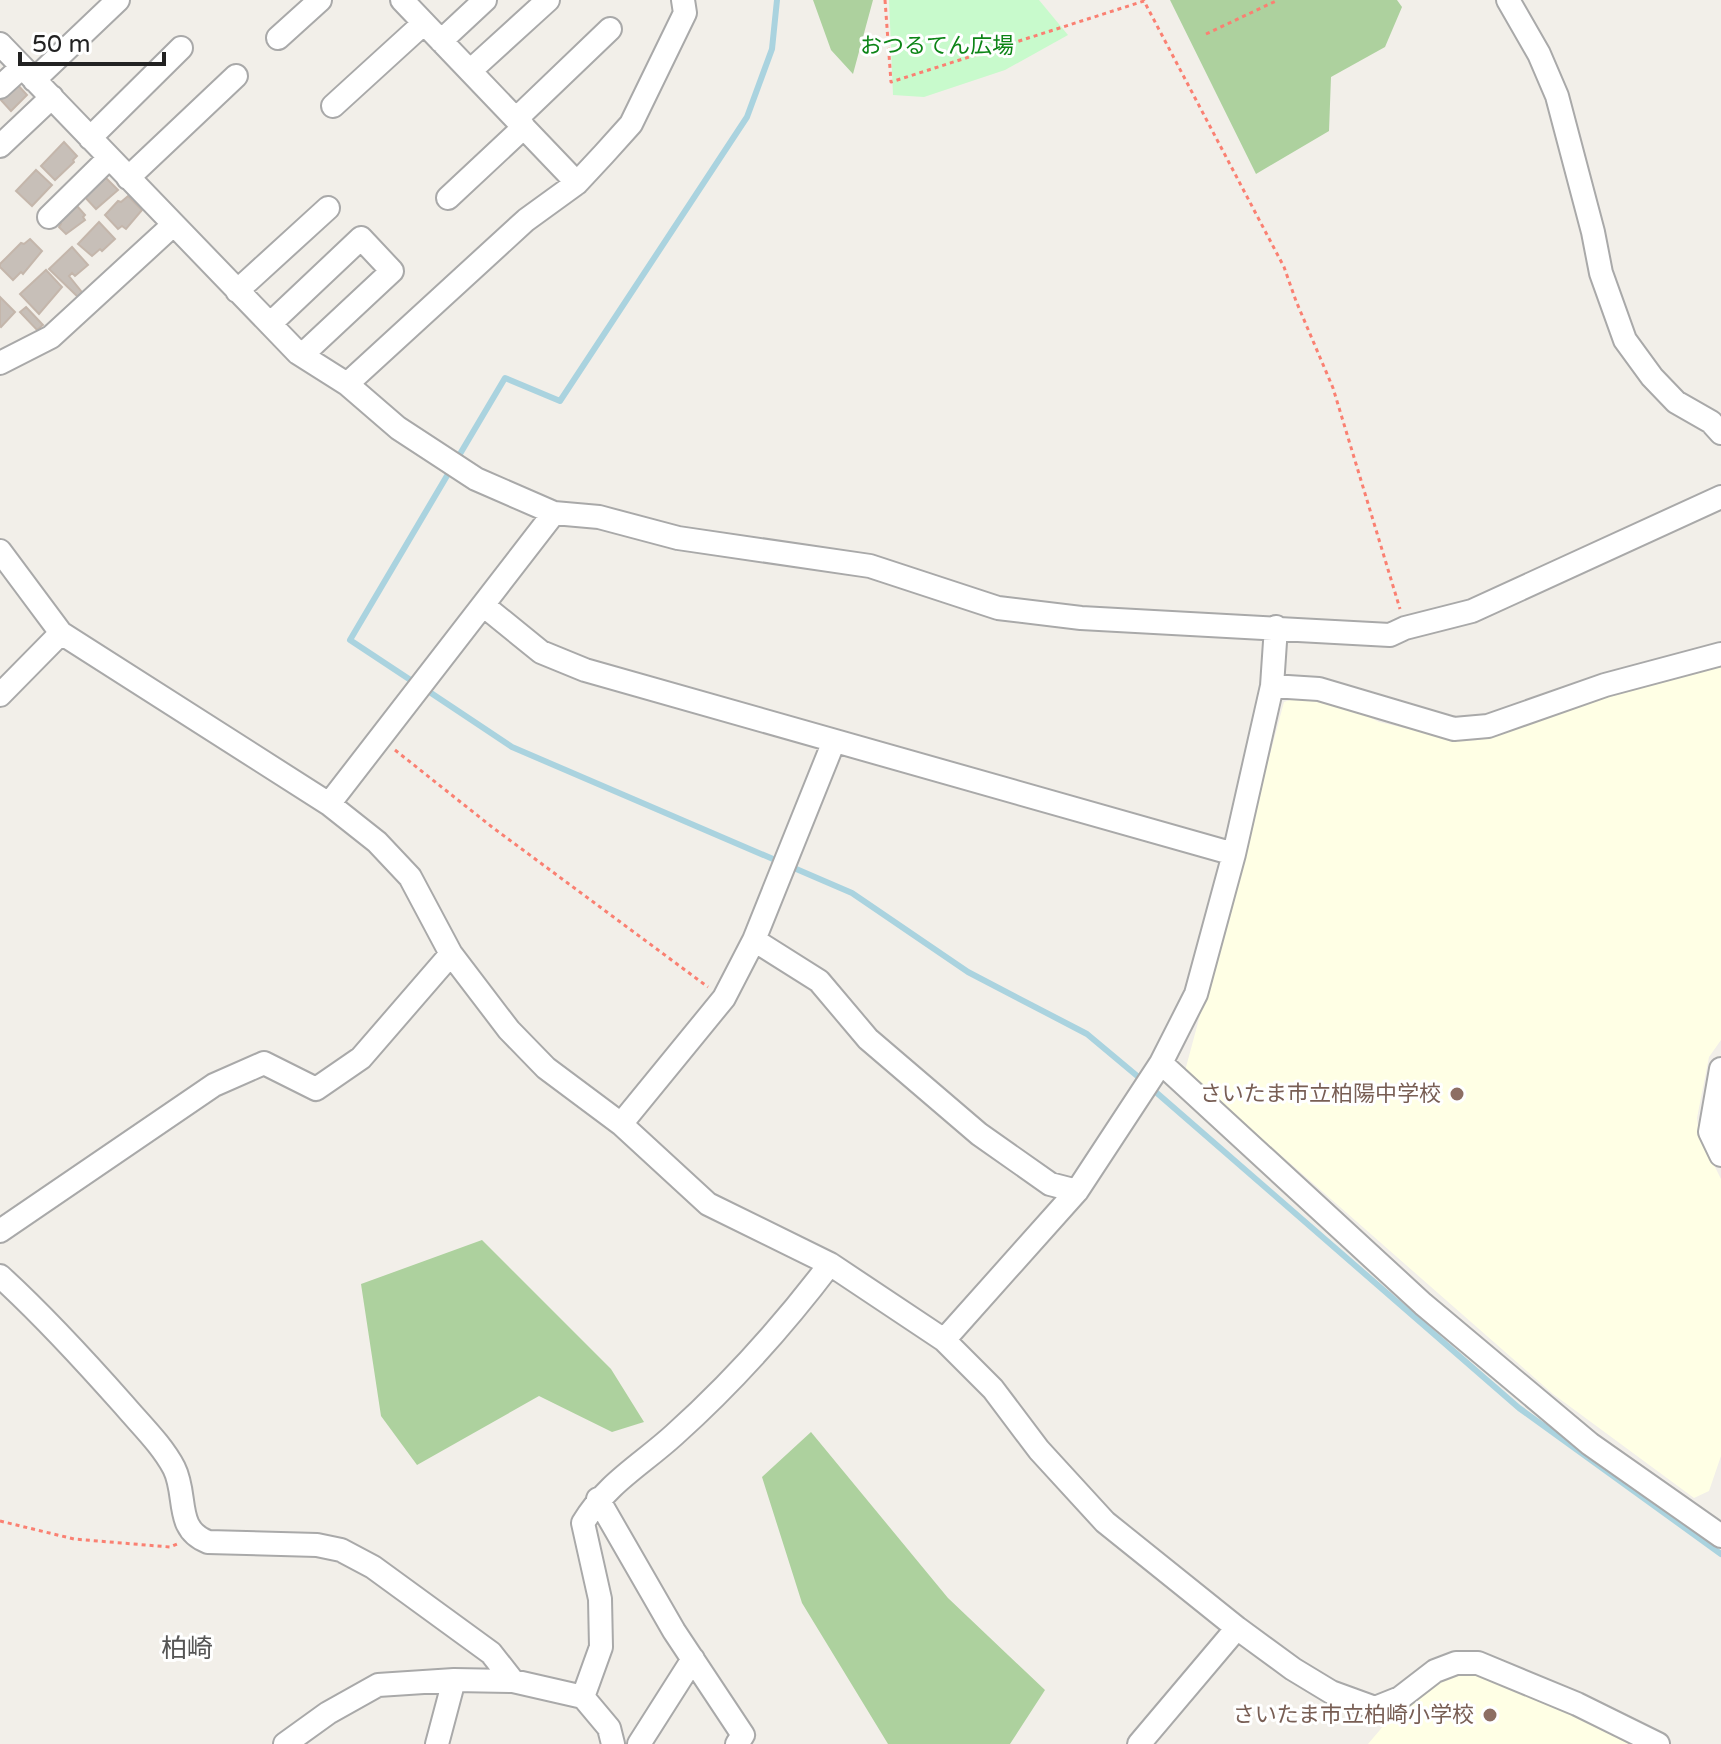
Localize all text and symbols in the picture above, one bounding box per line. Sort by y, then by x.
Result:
scale bar [20,16,164,66]
text: 50 m [32,30,90,59]
park label: おつるてん広場 [860,33,1014,59]
place label: さいたま市立柏陽中学校 [1200,1081,1441,1107]
marker: さいたま市立柏陽中学校 [1448,1085,1466,1103]
district label: 柏崎 [161,1633,213,1664]
place label: さいたま市立柏崎小学校 [1233,1702,1474,1728]
marker: さいたま市立柏崎小学校 [1481,1706,1499,1724]

